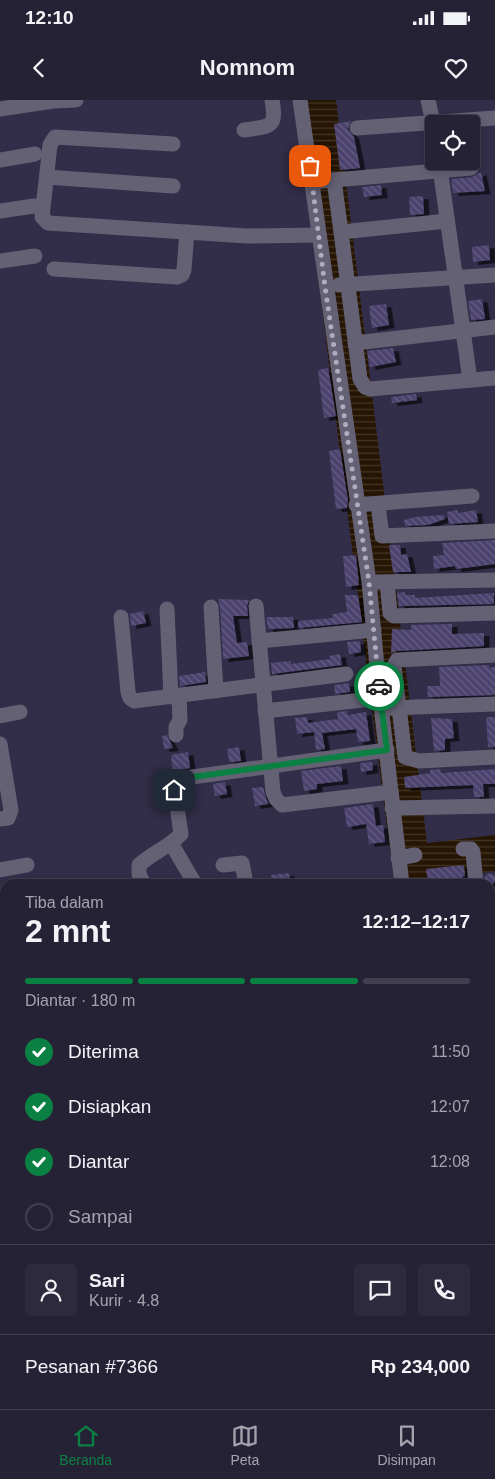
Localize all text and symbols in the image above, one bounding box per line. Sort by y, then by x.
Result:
text: 12:10 [25,7,74,28]
icon: back [25,54,53,82]
icon: heart [442,54,470,82]
text: Nomnom [200,55,295,80]
map controls [425,115,480,170]
button: locate [425,115,480,170]
pin [289,145,331,187]
icon: bag [296,152,324,180]
courier [354,661,404,711]
icon: car [365,672,393,700]
pin [153,769,195,811]
icon: home [160,776,188,804]
text: Tiba dalam [25,894,104,911]
text: 12:12–12:17 [362,911,470,932]
text: 2 mnt [25,913,110,949]
text: Diantar · 180 m [25,992,135,1009]
icon: check [25,1038,53,1066]
text: Diterima [68,1041,139,1062]
text: 11:50 [431,1043,470,1060]
icon: check [25,1093,53,1121]
text: Disiapkan [68,1096,151,1117]
text: 12:07 [430,1098,470,1115]
icon: check [25,1148,53,1176]
text: Diantar [68,1151,129,1172]
text: 12:08 [430,1153,470,1170]
text: Sampai [68,1206,132,1227]
button: person [25,1264,77,1316]
button: chat [354,1264,406,1316]
button: phone [418,1264,470,1316]
text: Sari [89,1270,125,1291]
text: Kurir · 4.8 [89,1292,159,1309]
text: Pesanan #7366 [25,1356,158,1377]
text: Rp 234,000 [371,1356,470,1377]
tab: Beranda [59,1422,112,1468]
tab: Peta [230,1422,259,1468]
tab: Disimpan [377,1422,436,1468]

